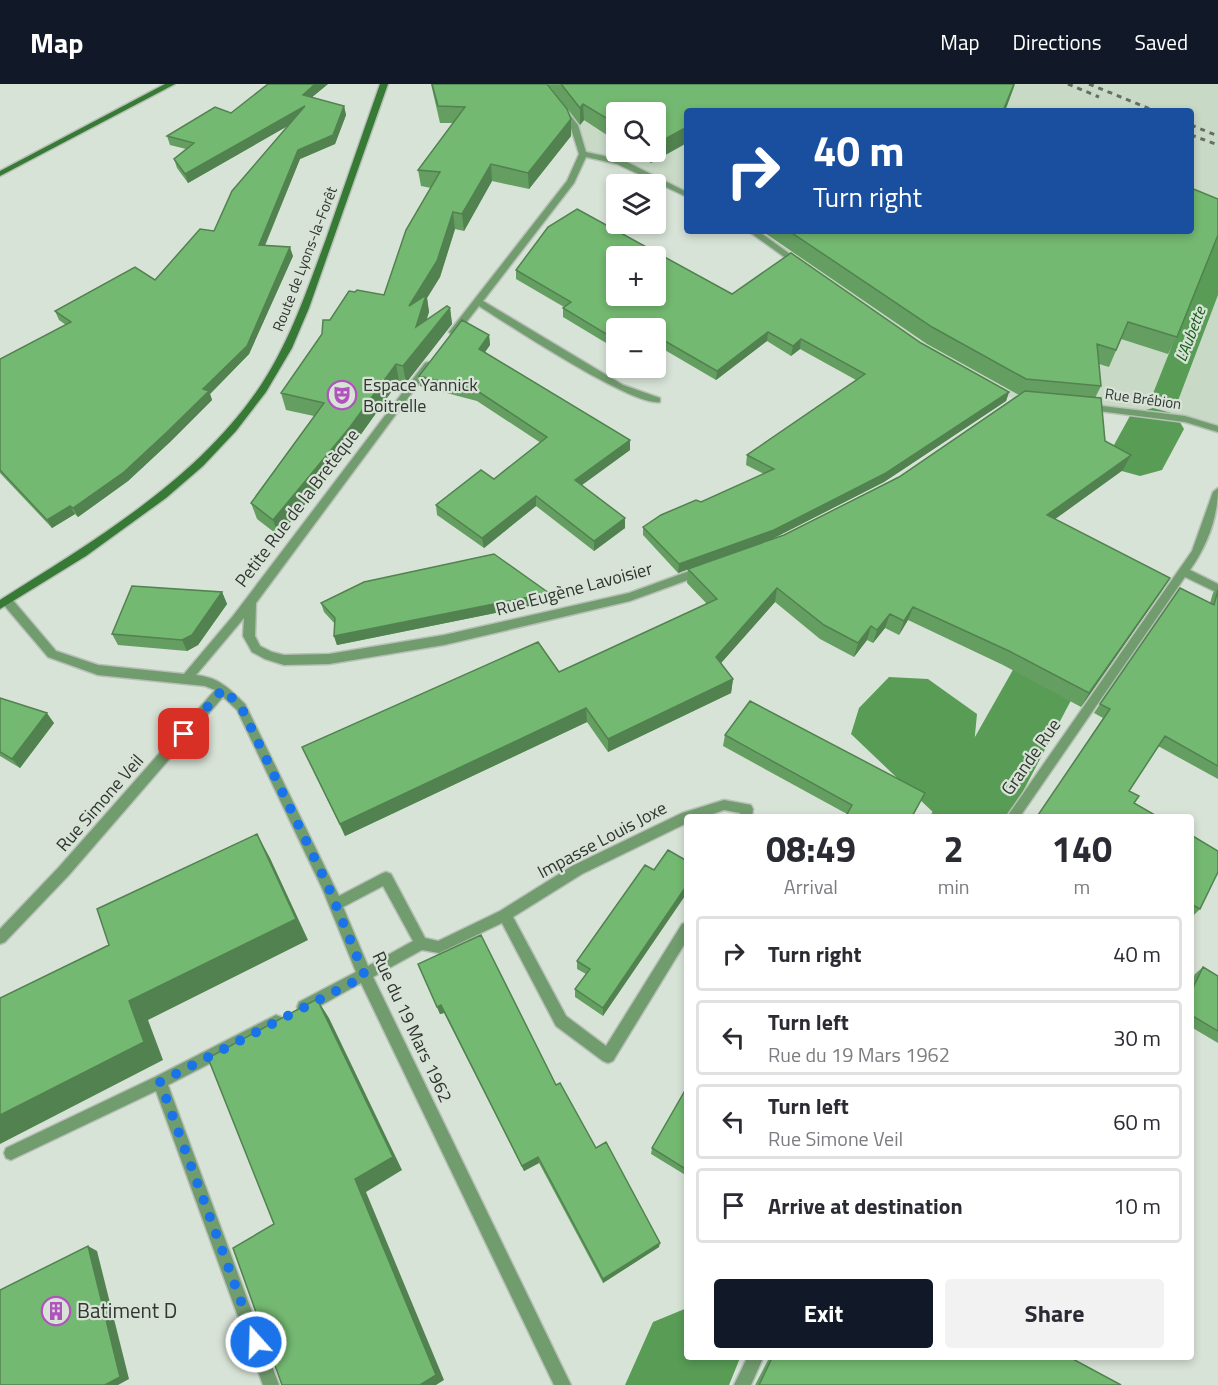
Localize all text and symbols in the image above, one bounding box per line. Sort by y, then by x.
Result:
text: Map [30,21,84,64]
text: Map [940,26,980,58]
text: Directions [1013,26,1102,58]
text: Saved [1135,26,1188,58]
map controls [606,102,666,378]
button: search [606,102,666,162]
text: 40 m [813,118,905,182]
icon: right [714,132,792,210]
button: layers [606,174,666,234]
text: Turn right [813,176,922,217]
street label: Route de Lyons-la-Forêt [266,182,343,335]
button: + [606,246,666,306]
water label: L'Aubette [1169,302,1212,365]
button: − [606,318,666,378]
place label: Espace Yannick Boitrelle [363,371,478,419]
theatre icon: Espace Yannick Boitrelle [326,379,358,411]
street label: Rue Brébion [1103,382,1183,415]
street label: Petite Rue de la Bretèque [228,423,365,593]
street label: Rue Eugène Lavoisier [493,555,655,622]
pin [158,708,209,759]
street label: Grande Rue [994,713,1067,801]
icon: arrive [167,717,200,750]
street label: Rue Simone Veil [50,748,150,857]
street label: Impasse Louis Joxe [532,794,671,885]
text: 08:49 [766,821,856,876]
text: 2 [944,821,964,876]
text: 140 [1052,821,1112,876]
text: Arrival [784,871,838,902]
text: min [938,871,970,902]
text: m [1073,871,1090,902]
icon: right [717,937,750,970]
text: Turn right [768,937,862,971]
text: 40 m [1113,937,1161,971]
street label: Rue du 19 Mars 1962 [366,947,459,1107]
text: Turn left [768,1005,849,1039]
icon: left [717,1021,750,1054]
text: 30 m [1113,1021,1161,1055]
text: Rue du 19 Mars 1962 [768,1039,950,1070]
text: Turn left [768,1089,849,1123]
icon: left [717,1105,750,1138]
text: 60 m [1113,1105,1161,1139]
text: Rue Simone Veil [768,1123,903,1154]
icon: arrive [717,1189,750,1222]
text: Arrive at destination [768,1189,963,1223]
text: 10 m [1113,1189,1161,1223]
button: Exit [714,1279,933,1348]
button: Share [945,1279,1164,1348]
place label: Batiment D [77,1294,177,1326]
building icon: Batiment D [40,1295,72,1327]
position arrow [224,1310,288,1374]

